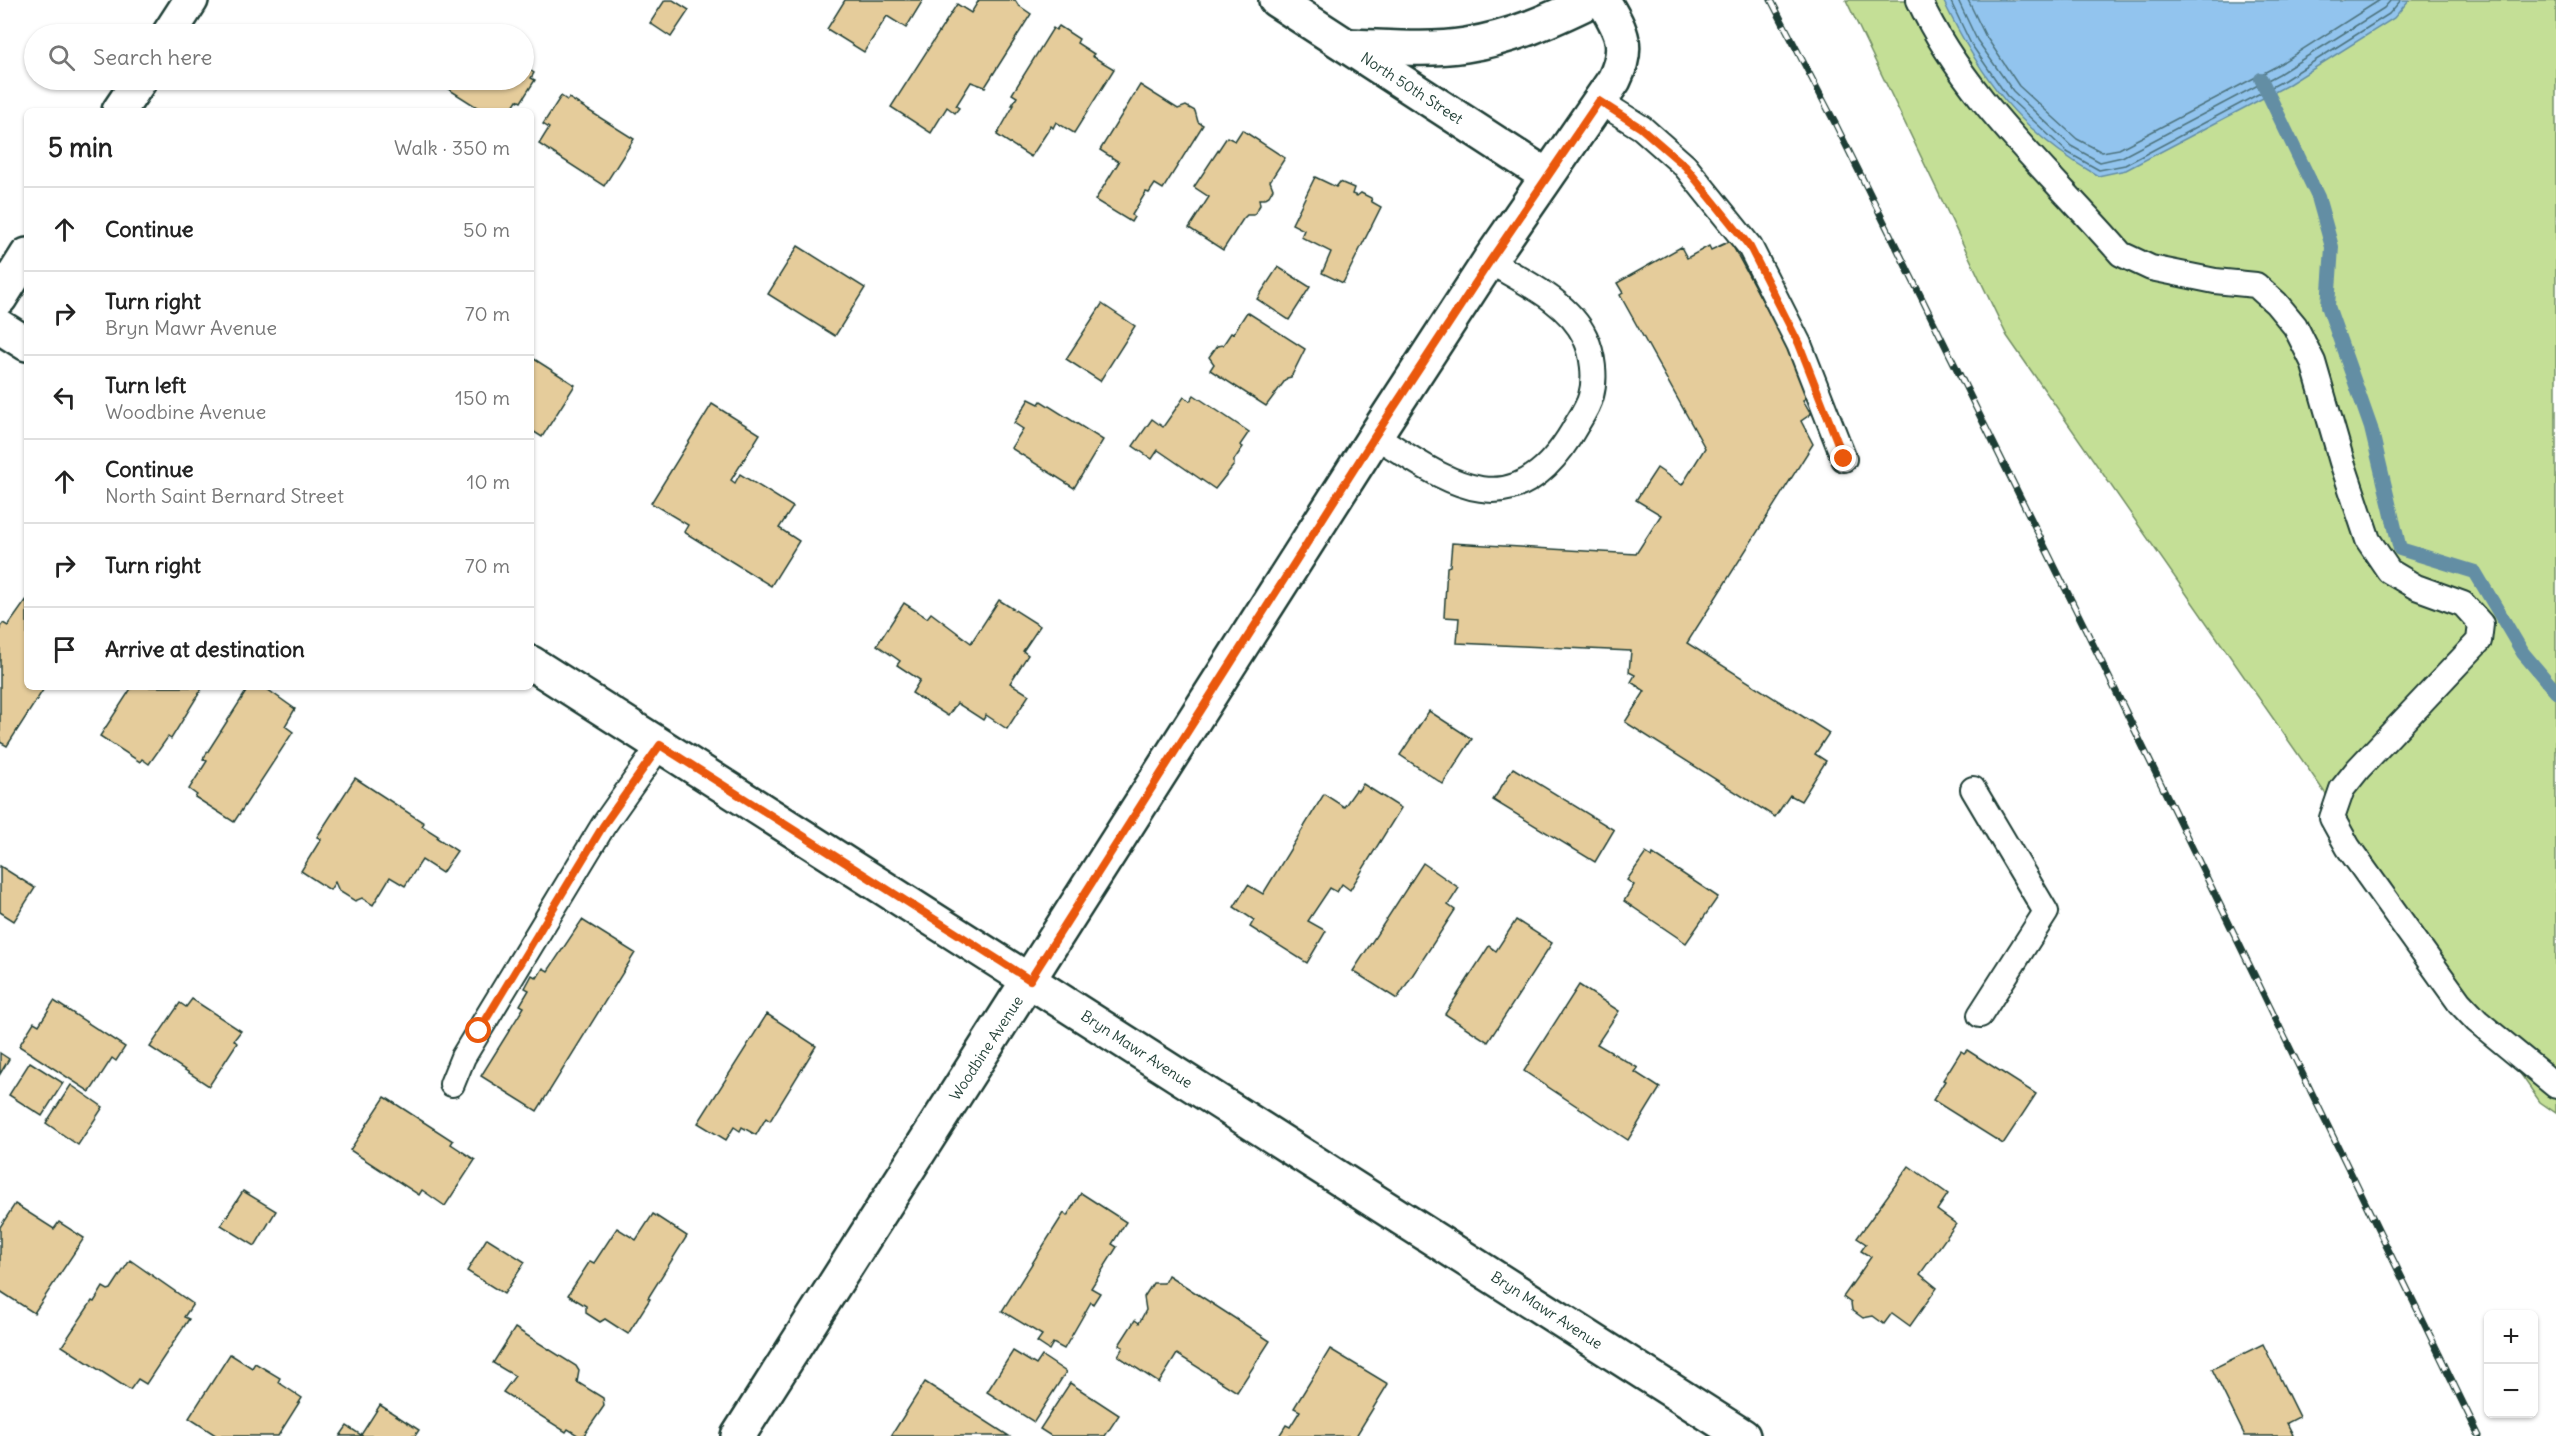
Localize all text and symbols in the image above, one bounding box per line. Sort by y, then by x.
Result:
search box [24,24,534,90]
icon: search [45,41,78,74]
text: Search here [93,43,212,71]
street label: North 50th Street [1357,48,1467,128]
text: 5 min [48,131,113,164]
text: Walk · 350 m [394,135,510,160]
icon: ahead [48,213,81,246]
text: Continue [105,215,194,243]
text: 50 m [463,217,510,242]
text: Turn right [105,287,201,315]
icon: right [48,297,81,330]
text: 70 m [465,301,510,326]
text: Bryn Mawr Avenue [105,315,277,340]
text: Turn left [105,371,186,399]
icon: left [48,381,81,414]
text: 150 m [455,385,510,410]
text: Woodbine Avenue [105,399,266,424]
route end [1830,445,1856,471]
text: Continue [105,455,194,483]
icon: ahead [48,465,81,498]
text: 10 m [467,469,510,494]
text: North Saint Bernard Street [105,483,344,508]
icon: right [48,549,81,582]
text: Turn right [105,551,201,579]
text: 70 m [465,553,510,578]
icon: arrive [48,633,81,666]
text: Arrive at destination [105,635,305,663]
street label: Woodbine Avenue [945,992,1027,1104]
street label: Bryn Mawr Avenue [1078,1006,1196,1092]
route start [465,1017,491,1043]
street label: Bryn Mawr Avenue [1488,1267,1606,1353]
map controls [2484,1310,2538,1418]
button: + [2484,1310,2538,1364]
button: − [2484,1364,2538,1418]

